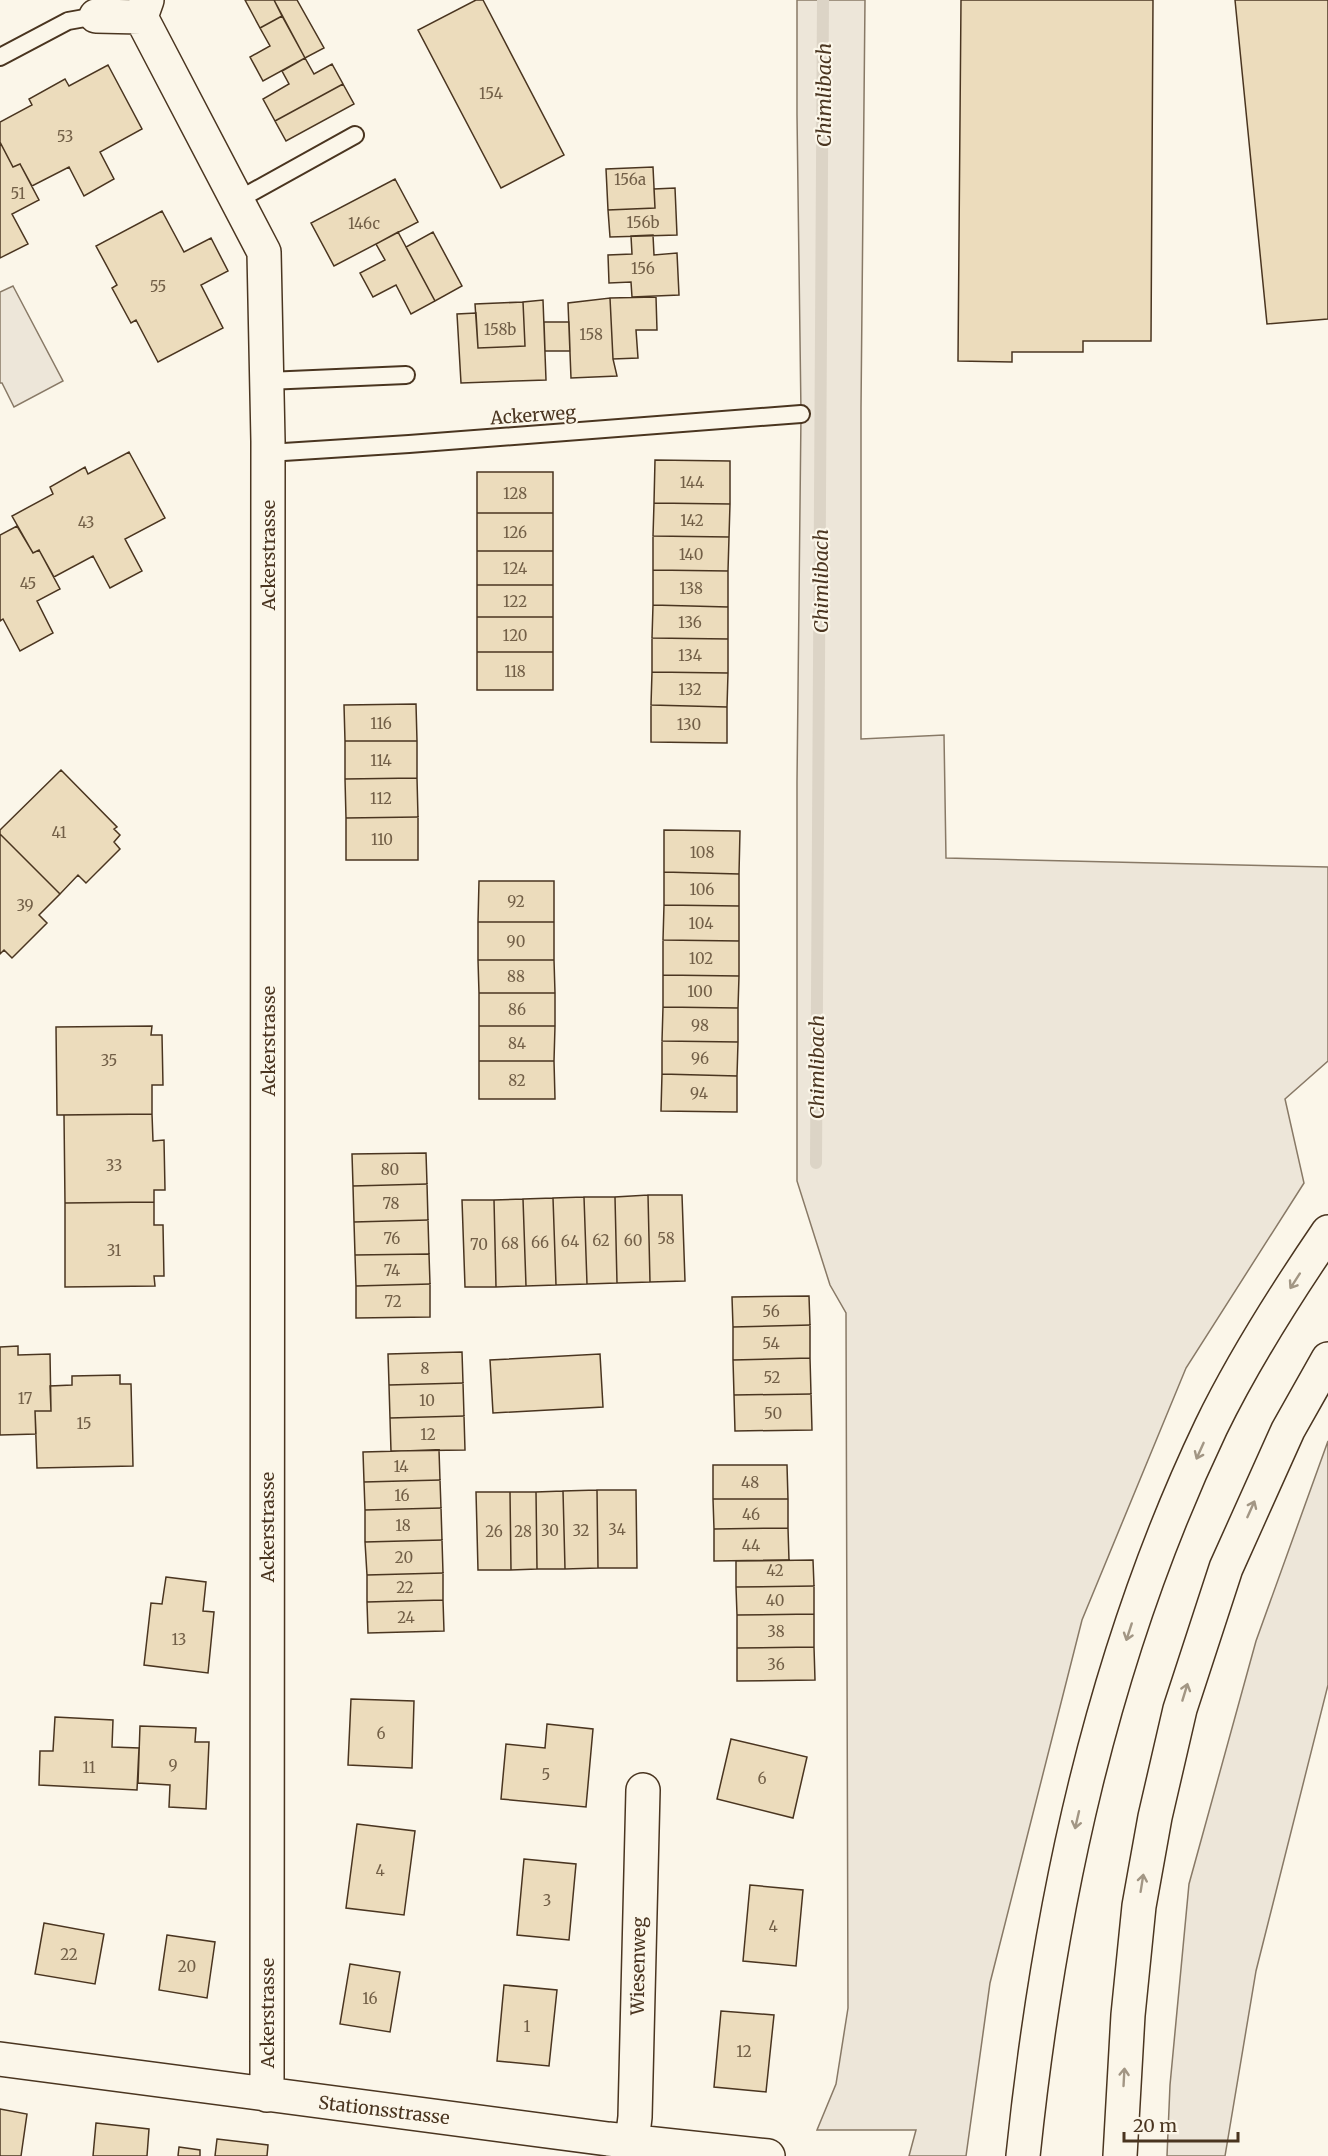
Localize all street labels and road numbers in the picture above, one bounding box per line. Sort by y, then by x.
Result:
street label: Ackerweg [488,401,577,430]
street label: Ackerstrasse [257,500,280,611]
street label: Ackerstrasse [257,986,280,1097]
street label: Ackerstrasse [256,1472,279,1583]
street label: Wiesenweg [626,1916,650,2016]
street label: Ackerstrasse [256,1958,279,2069]
street label: Stationsstrasse [317,2091,451,2129]

